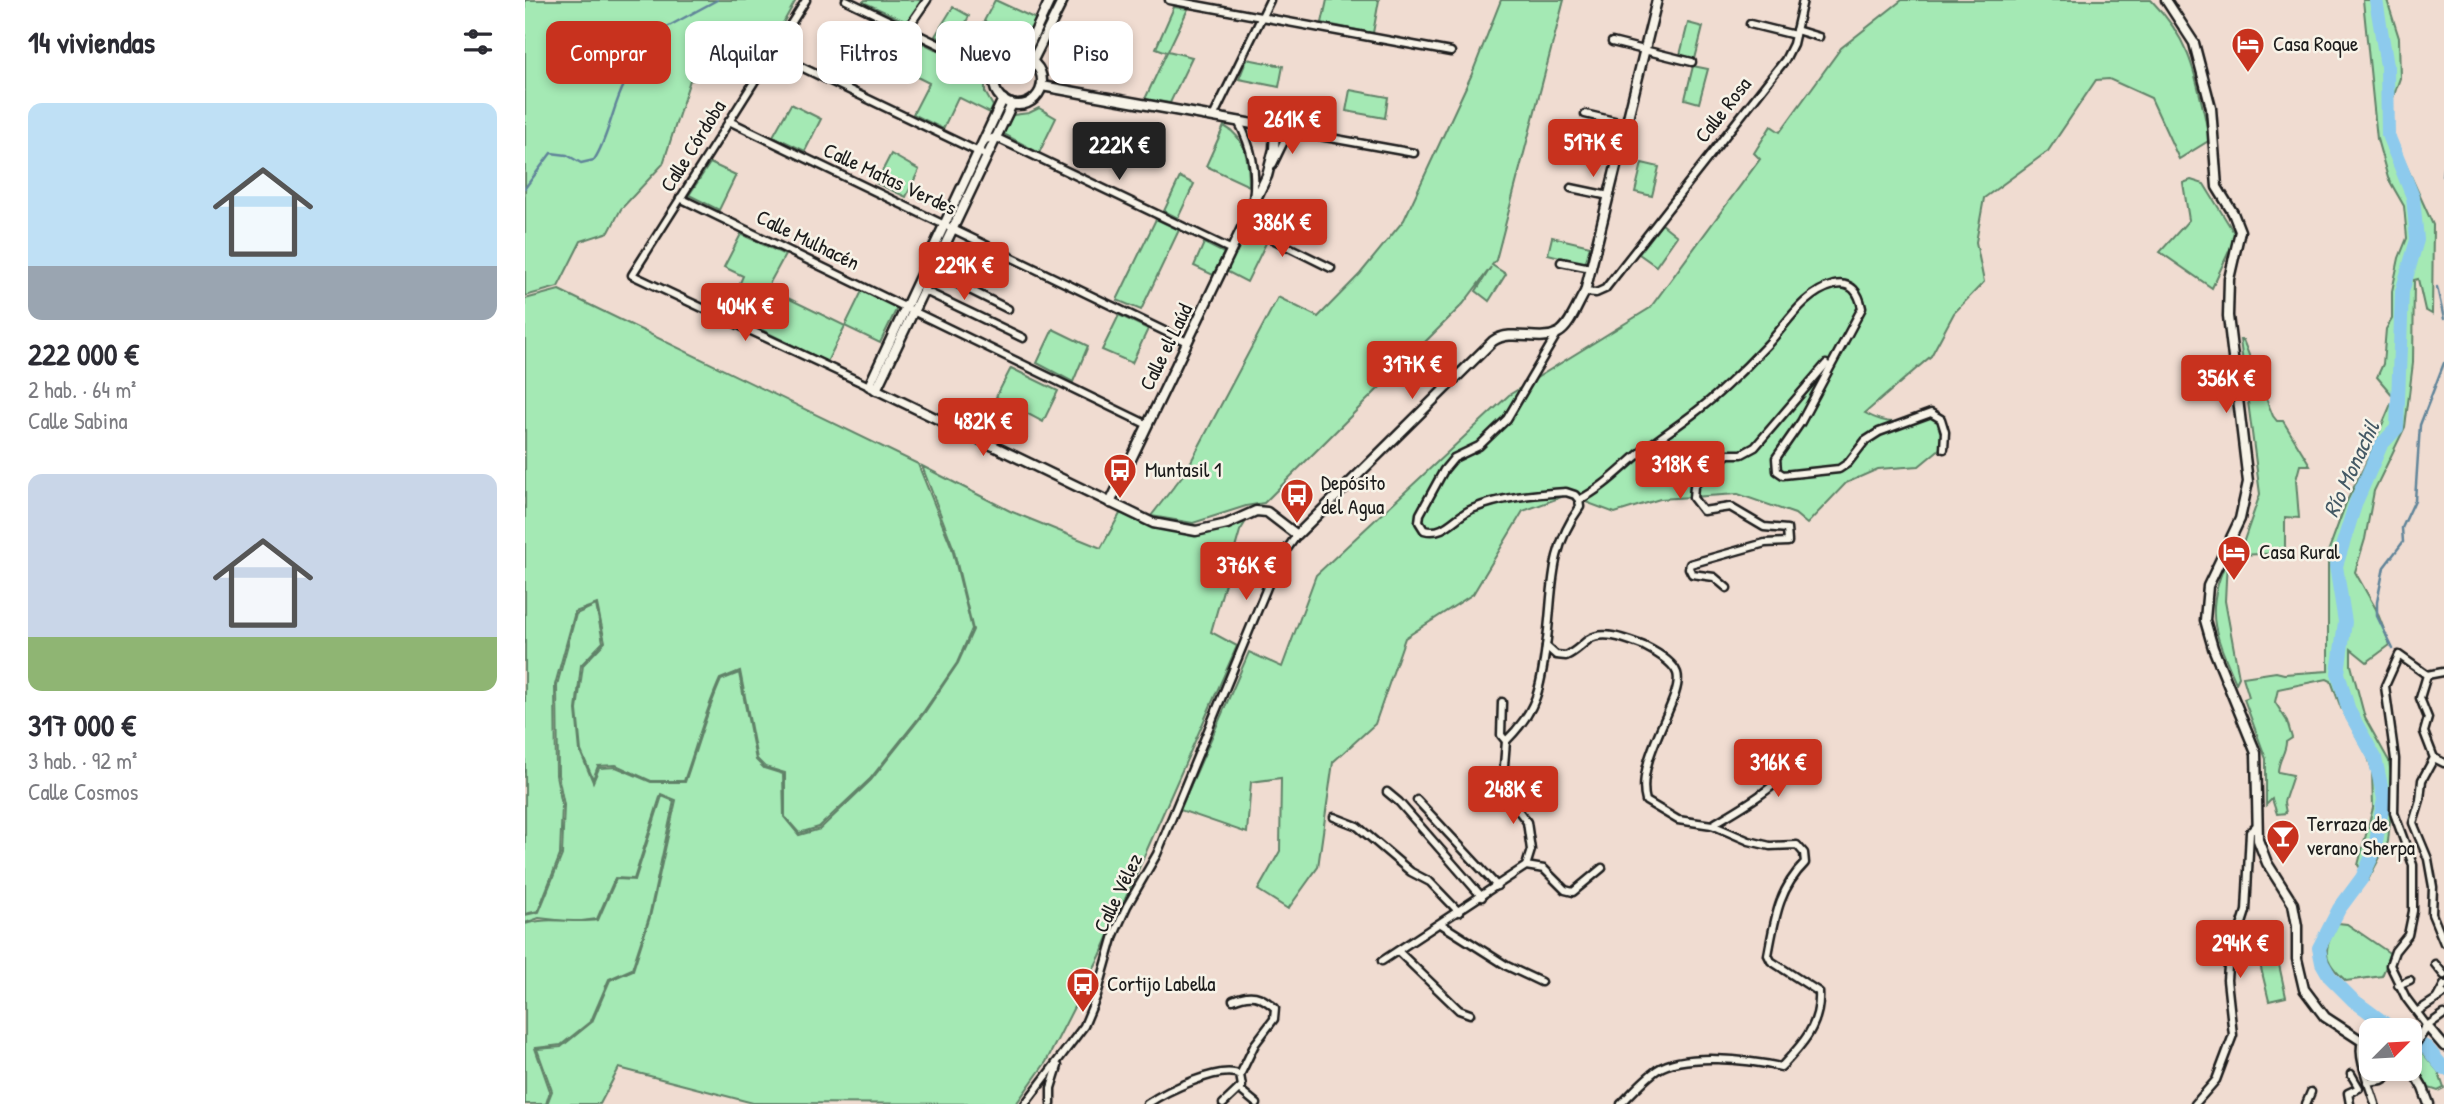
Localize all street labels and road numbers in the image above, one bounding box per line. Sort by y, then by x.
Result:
street label: Calle Rosa [1688,71,1758,149]
street label: Calle Córdoba [653,94,732,197]
street label: Calle Matas Verdes [819,135,962,222]
street label: Calle Mulhacén [752,202,865,277]
street label: Calle el Laúd [1132,298,1199,395]
street label: Calle Vélez [1086,848,1149,937]

